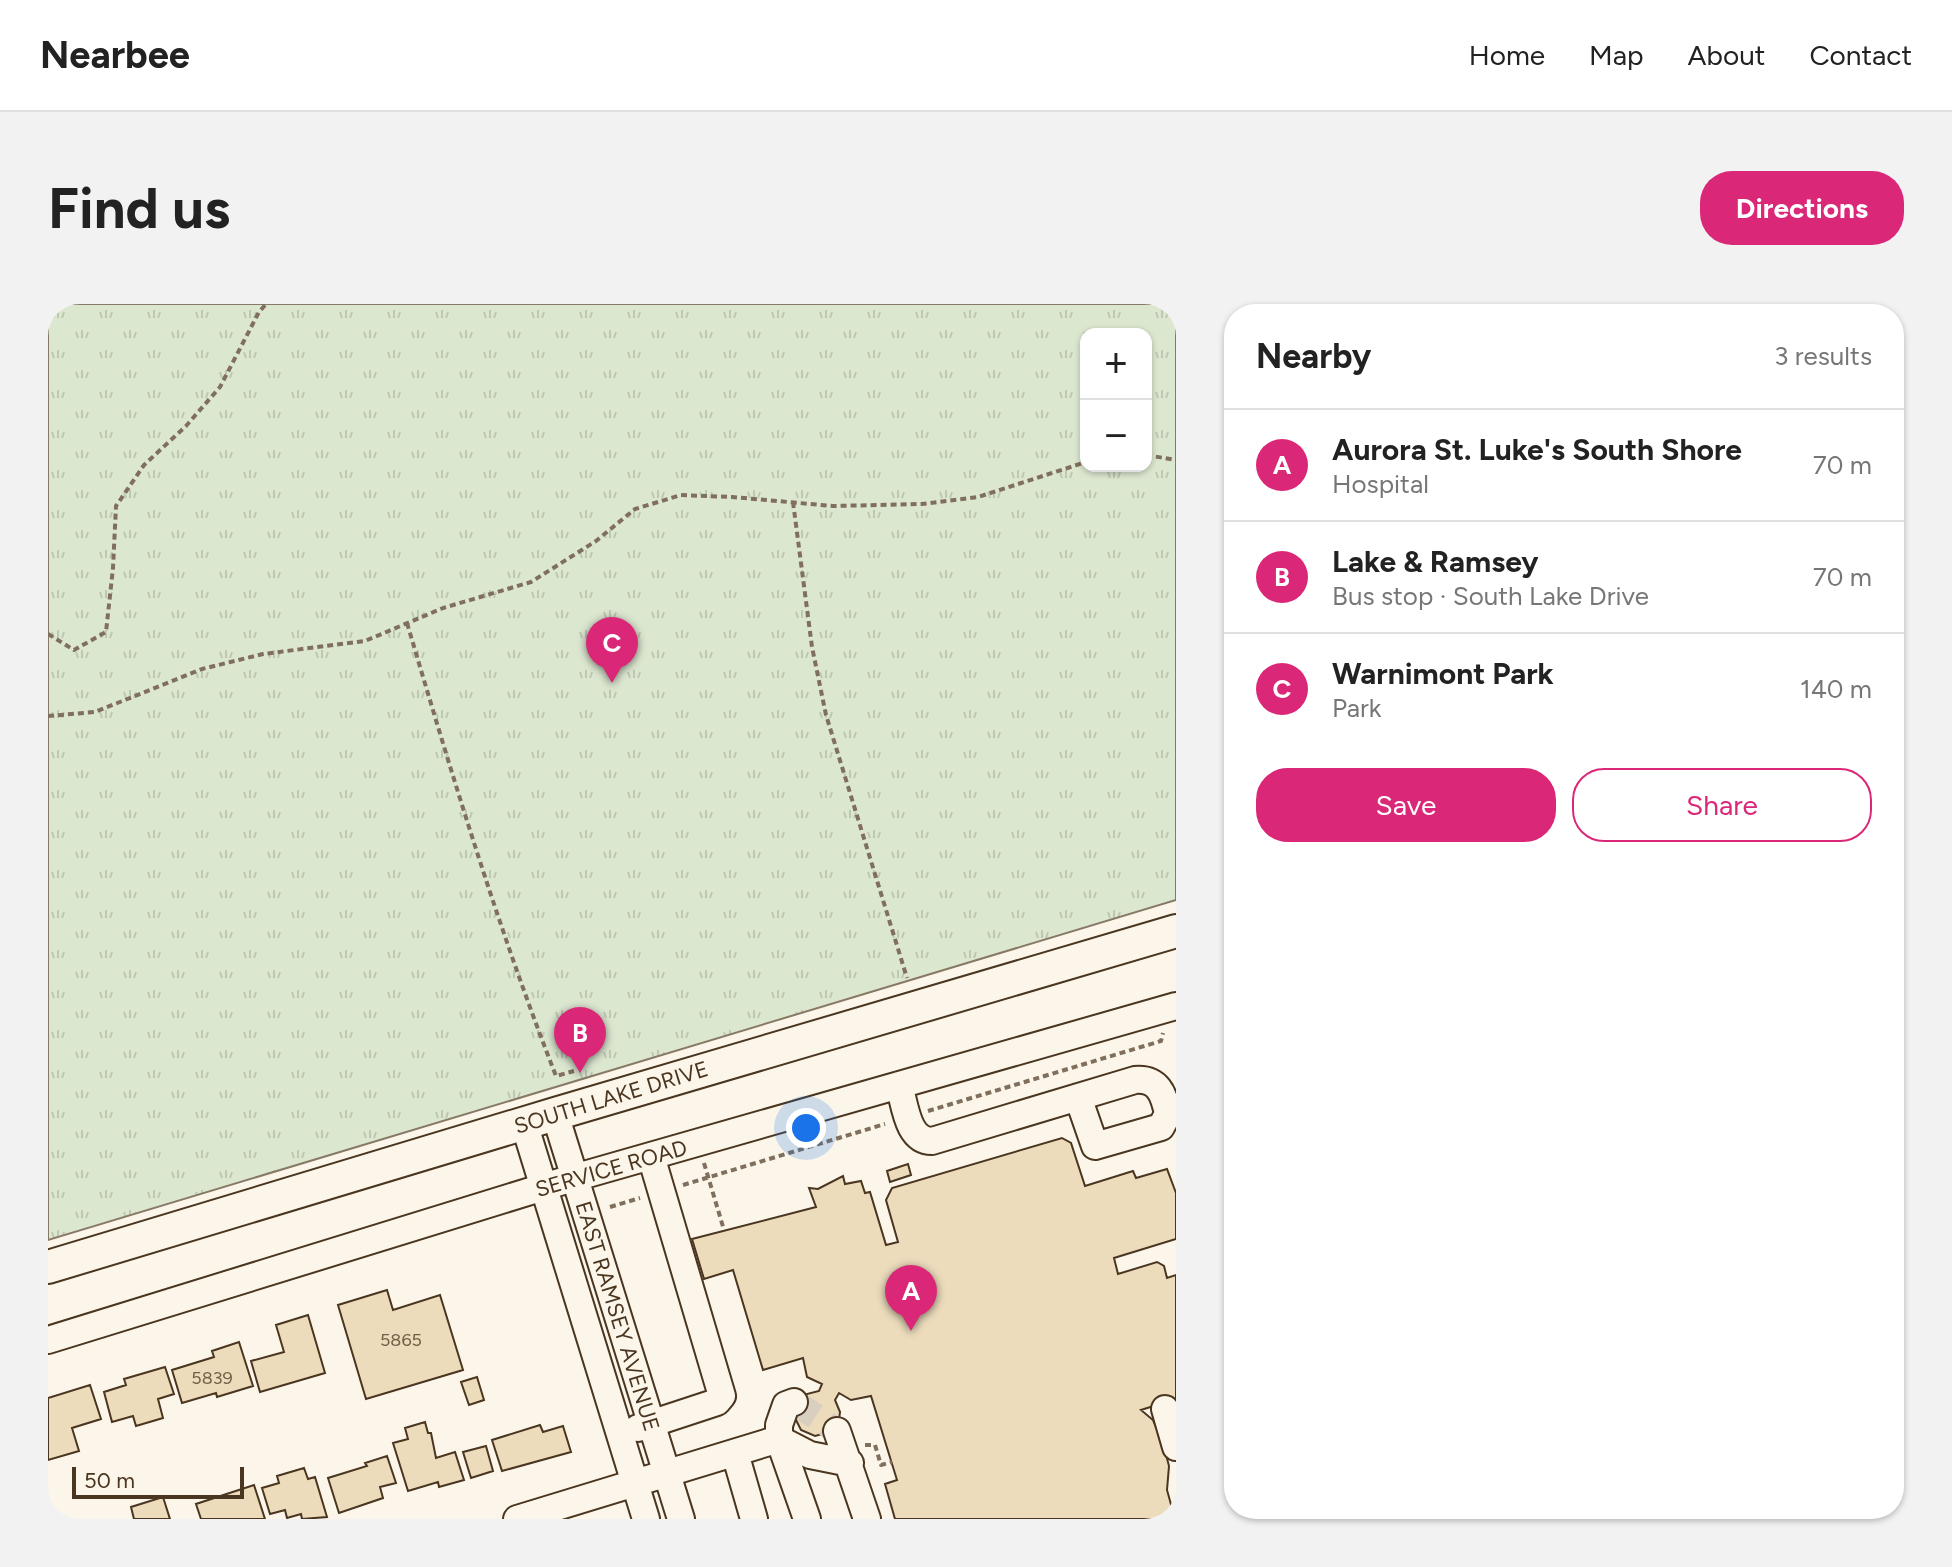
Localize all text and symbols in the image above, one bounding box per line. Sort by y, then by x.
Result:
text: Nearbee [40,32,190,78]
text: Home [1469,38,1545,72]
text: Map [1589,38,1644,72]
text: About [1688,38,1765,72]
text: Contact [1809,38,1912,72]
button: Directions [1700,171,1904,245]
text: Find us [48,175,230,242]
map controls [1080,328,1152,472]
button: + [1080,328,1152,400]
text: Nearby [1256,336,1371,377]
text: 3 results [1774,340,1872,372]
button: − [1080,400,1152,472]
text: Aurora St. Luke's South Shore [1332,431,1742,468]
text: A [1273,449,1291,481]
text: 70 m [1813,449,1872,481]
text: Hospital [1332,468,1429,500]
text: Lake & Ramsey [1332,543,1539,580]
text: B [1274,561,1290,593]
text: 70 m [1813,561,1872,593]
text: Bus stop · South Lake Drive [1332,580,1649,612]
pin: C [586,617,638,683]
text: Warnimont Park [1332,655,1554,692]
text: C [1273,673,1291,705]
text: 140 m [1800,673,1872,705]
text: Park [1332,692,1381,724]
button: Save [1256,768,1556,842]
button: Share [1572,768,1872,842]
pin: B [554,1007,606,1073]
street label: SOUTH LAKE DRIVE [511,1055,711,1140]
your location [786,1108,826,1148]
street label: SERVICE ROAD [532,1134,690,1203]
street label: EAST RAMSEY AVENUE [570,1198,665,1435]
pin: A [885,1265,937,1331]
house number: 5865 [380,1329,422,1351]
house number: 5839 [191,1367,233,1389]
scale bar [72,1463,244,1499]
text: 50 m [84,1467,135,1494]

